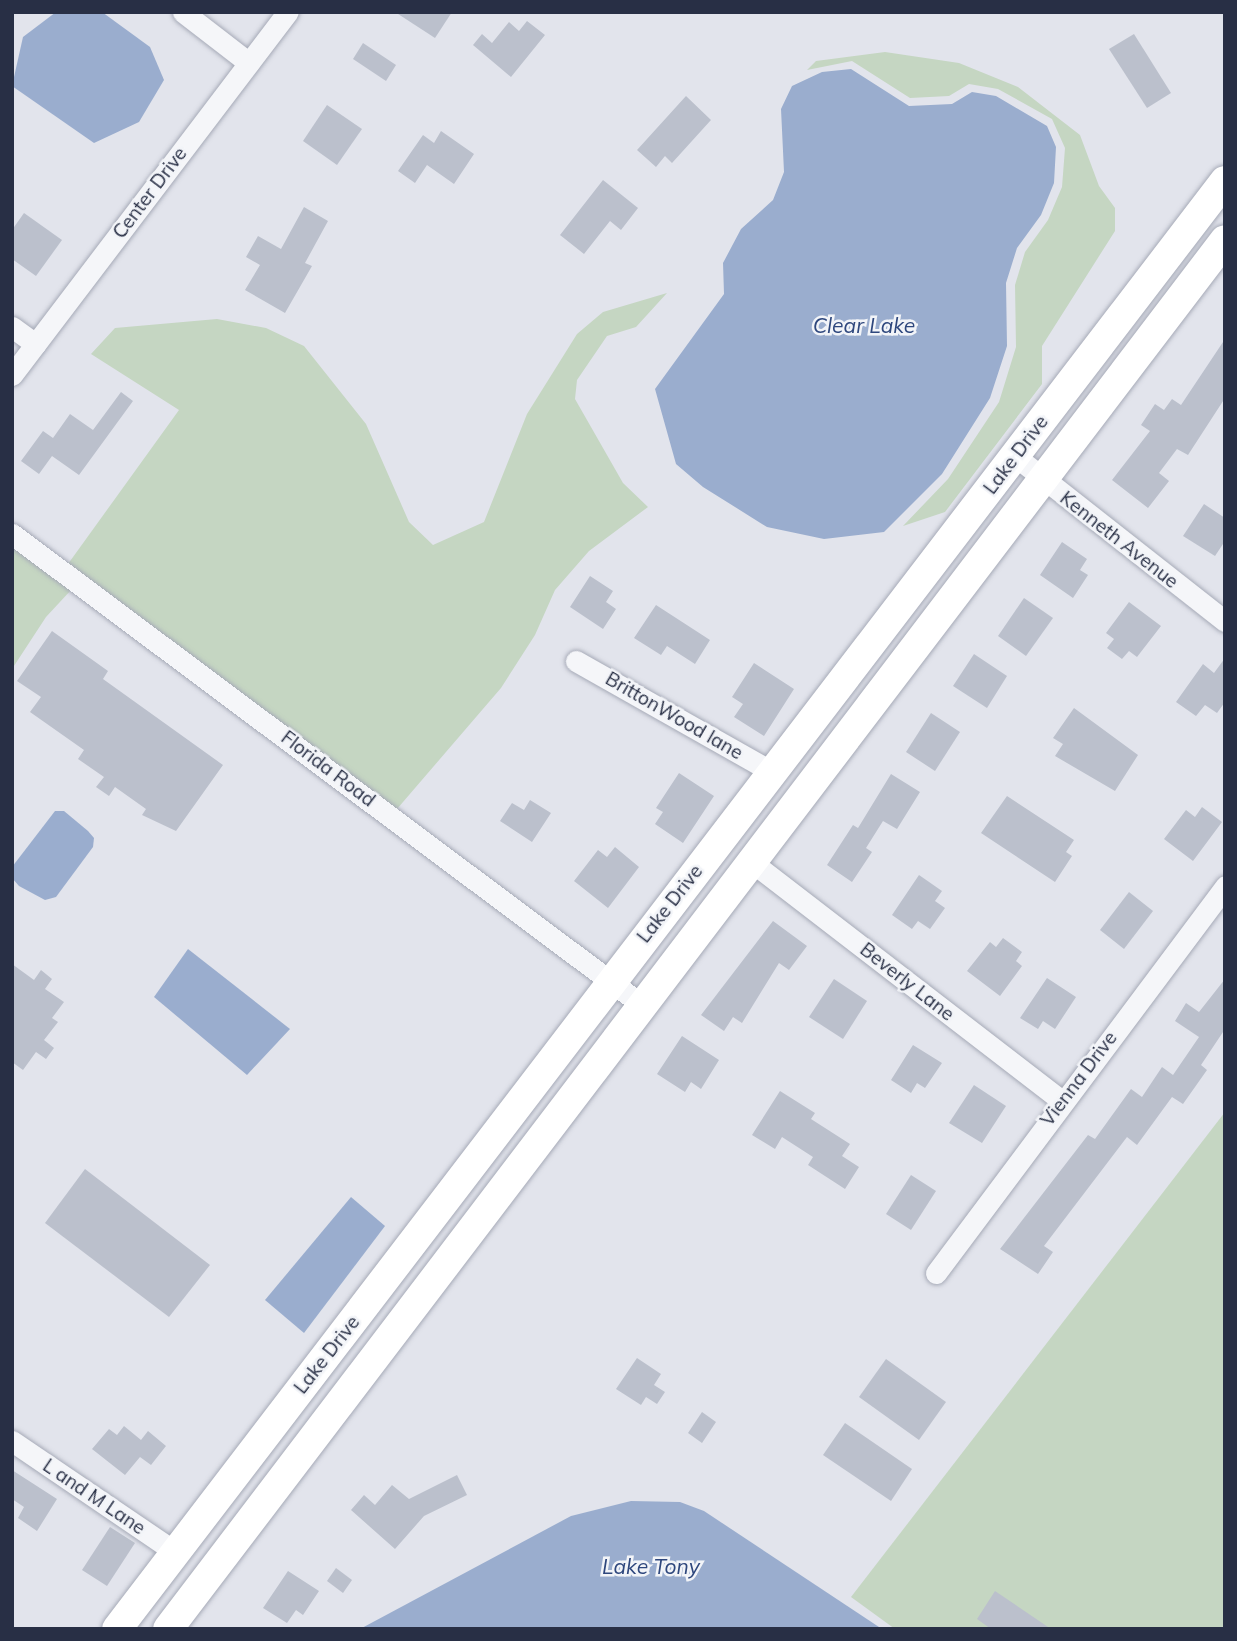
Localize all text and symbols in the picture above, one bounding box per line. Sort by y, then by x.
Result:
street label: Center Drive [108,143,192,243]
water label: Clear Lake [813,312,915,338]
street label: Lake Drive [979,411,1053,499]
street label: Kenneth Avenue [1055,487,1183,593]
street label: BrittonWood lane [601,667,747,765]
street label: Florida Road [276,726,380,812]
street label: Lake Drive [633,861,707,947]
street label: Beverly Lane [855,938,959,1026]
street label: Vienna Drive [1036,1027,1122,1131]
street label: Lake Drive [290,1312,364,1398]
street label: L and M Lane [38,1454,150,1540]
water label: Lake Tony [602,1553,700,1579]

